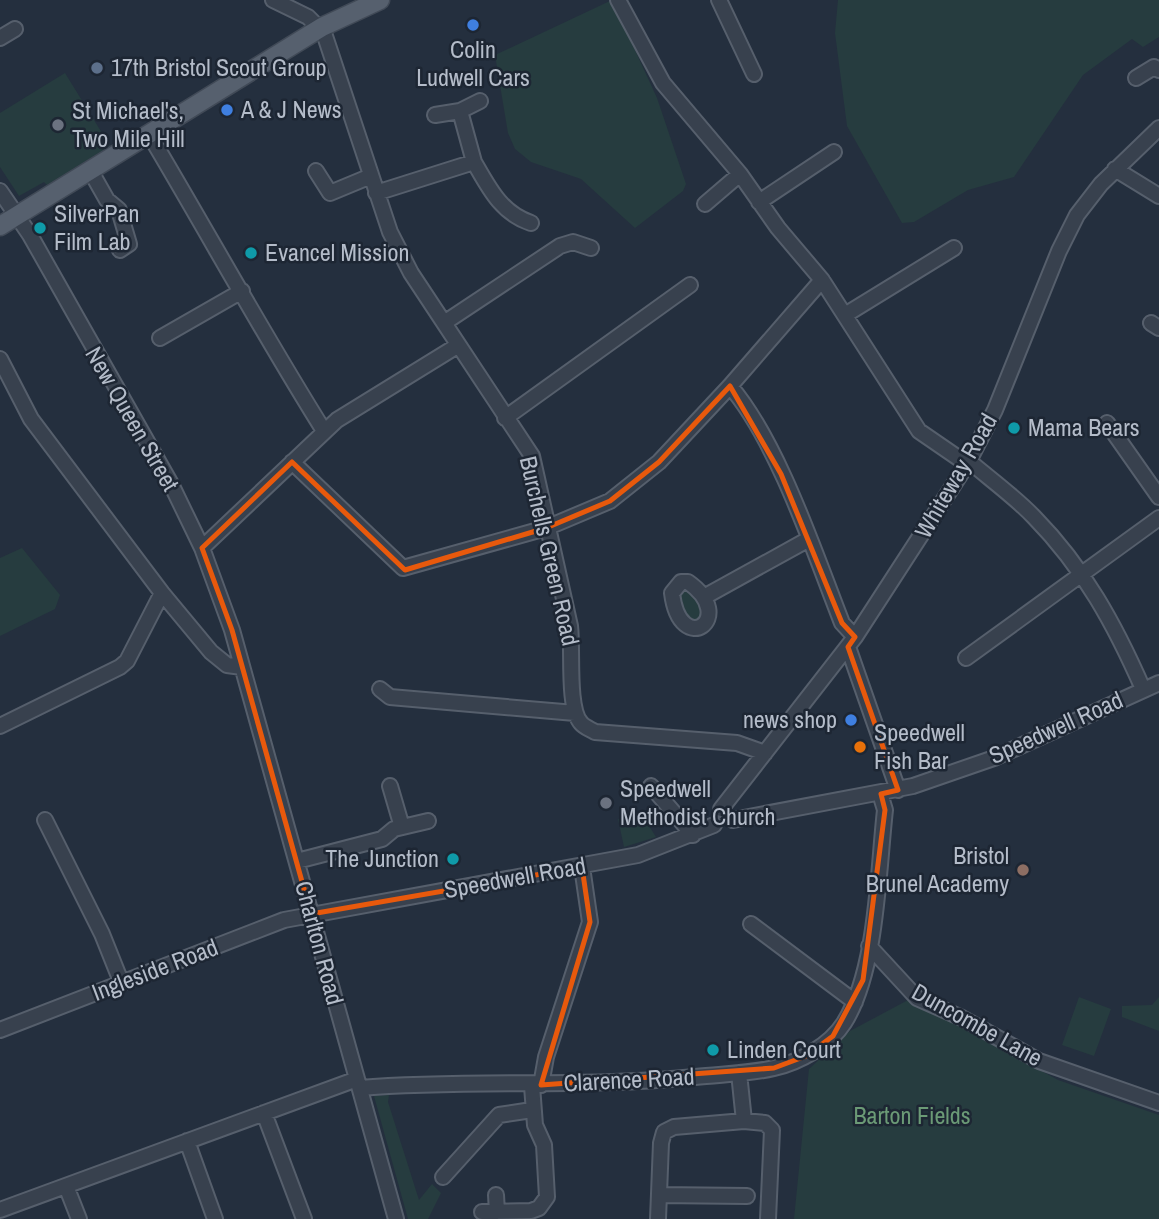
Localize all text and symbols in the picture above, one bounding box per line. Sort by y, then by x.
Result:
marker: Colin Ludwell Cars [465,17,481,33]
place label: Colin Ludwell Cars [416,33,530,93]
place label: 17th Bristol Scout Group [111,51,327,83]
marker: 17th Bristol Scout Group [89,60,105,76]
place label: A & J News [240,93,342,125]
place label: St Michael's, Two Mile Hill [72,94,185,154]
marker: A & J News [219,102,235,118]
marker: St Michael's, Two Mile Hill [50,117,66,133]
place label: SilverPan Film Lab [54,197,139,257]
marker: SilverPan Film Lab [32,220,48,236]
place label: Evancel Mission [265,236,409,268]
marker: Evancel Mission [243,245,259,261]
street label: New Queen Street [79,340,187,497]
street label: Whiteway Road [907,407,1004,544]
place label: Mama Bears [1028,411,1140,443]
marker: Mama Bears [1006,420,1022,436]
street label: Burchells Green Road [513,453,587,649]
street label: Speedwell Road [984,683,1128,771]
place label: news shop [743,703,837,735]
marker: news shop [843,712,859,728]
place label: Speedwell Fish Bar [874,716,965,776]
marker: Speedwell Fish Bar [852,739,868,755]
place label: Speedwell Methodist Church [620,772,775,832]
marker: Speedwell Methodist Church [598,795,614,811]
place label: Bristol Brunel Academy [866,839,1009,899]
place label: The Junction [325,842,439,874]
street label: Speedwell Road [441,849,588,905]
marker: The Junction [445,851,461,867]
marker: Bristol Brunel Academy [1015,862,1031,878]
street label: Charlton Road [288,877,352,1008]
street label: Ingleside Road [87,930,222,1008]
street label: Duncombe Lane [907,975,1048,1073]
place label: Linden Court [727,1033,841,1065]
marker: Linden Court [705,1042,721,1058]
street label: Clarence Road [563,1060,695,1098]
park label: Barton Fields [853,1099,971,1131]

